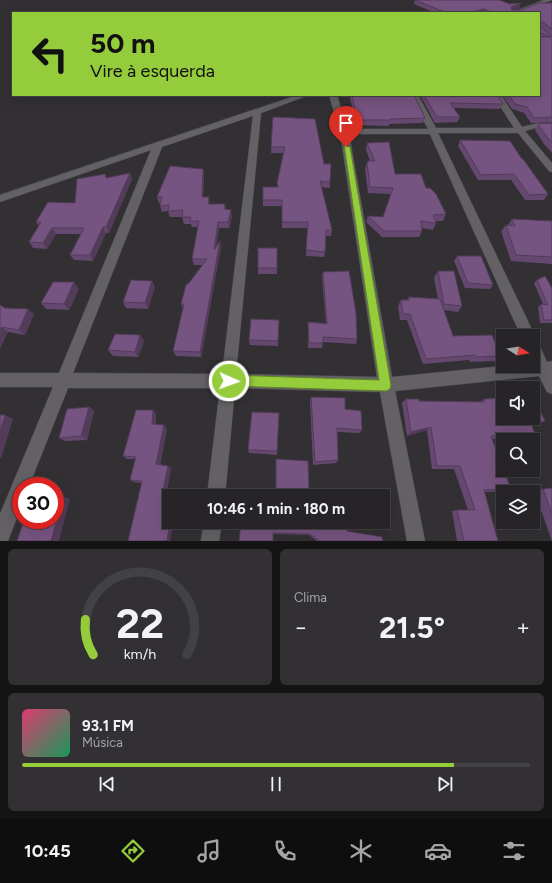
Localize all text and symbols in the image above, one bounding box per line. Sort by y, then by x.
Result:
text: 50 m [90,26,156,60]
icon: left [24,28,76,80]
text: Vire à esquerda [90,60,215,82]
pin [329,106,363,147]
icon: arrive [335,112,357,134]
north arrow [496,329,540,373]
map controls [496,329,540,529]
position arrow [208,360,250,402]
button: sound [496,381,540,425]
button: search [496,433,540,477]
speed limit sign: 30 [12,477,64,529]
button: layers [496,485,540,529]
text: 10:46 · 1 min · 180 m [207,500,345,518]
text: Clima [294,590,327,605]
text: 22 [116,598,164,648]
text: 21.5° [379,609,445,646]
text: − [294,614,308,641]
text: + [516,614,530,641]
text: km/h [124,645,156,663]
text: 93.1 FM [82,717,134,735]
text: Música [82,735,123,750]
icon: previous [96,773,118,795]
icon: pause [265,773,287,795]
icon: next [434,773,456,795]
icon: directions [119,837,147,865]
icon: music [195,837,223,865]
icon: phone [271,837,299,865]
icon: climate [347,837,375,865]
icon: car [424,837,452,865]
icon: filters [500,837,528,865]
text: 10:45 [24,840,71,862]

